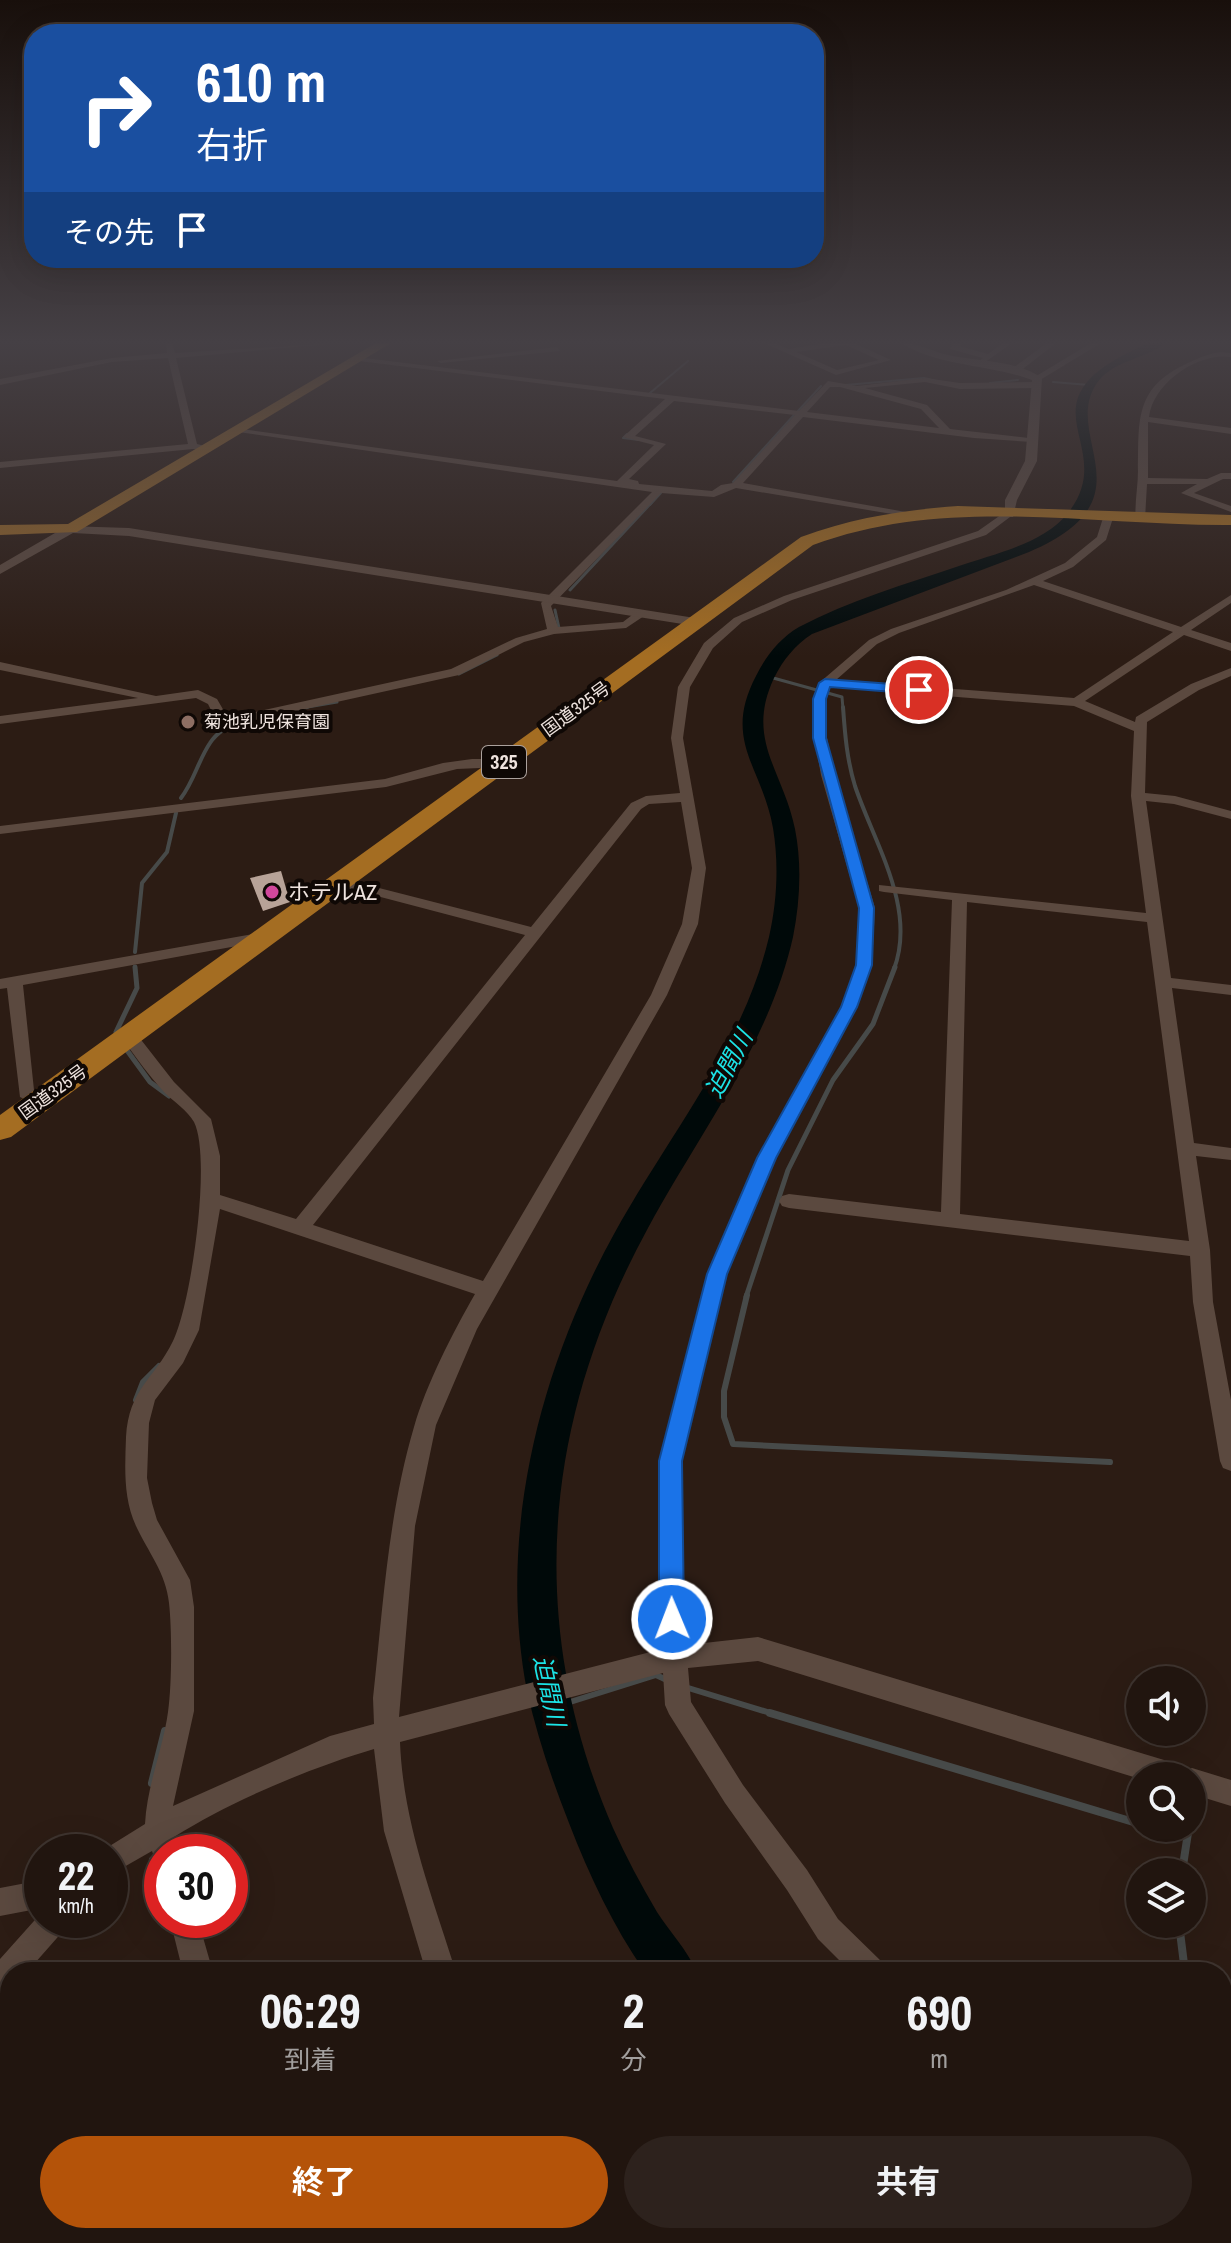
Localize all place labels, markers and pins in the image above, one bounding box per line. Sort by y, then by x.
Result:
pin [885,656,953,724]
place label: 菊池乳児保育園 [204,709,330,734]
marker: 菊池乳児保育園 [179,713,197,731]
place label: ホテルAZ [288,877,377,907]
marker: ホテルAZ [263,883,281,901]

